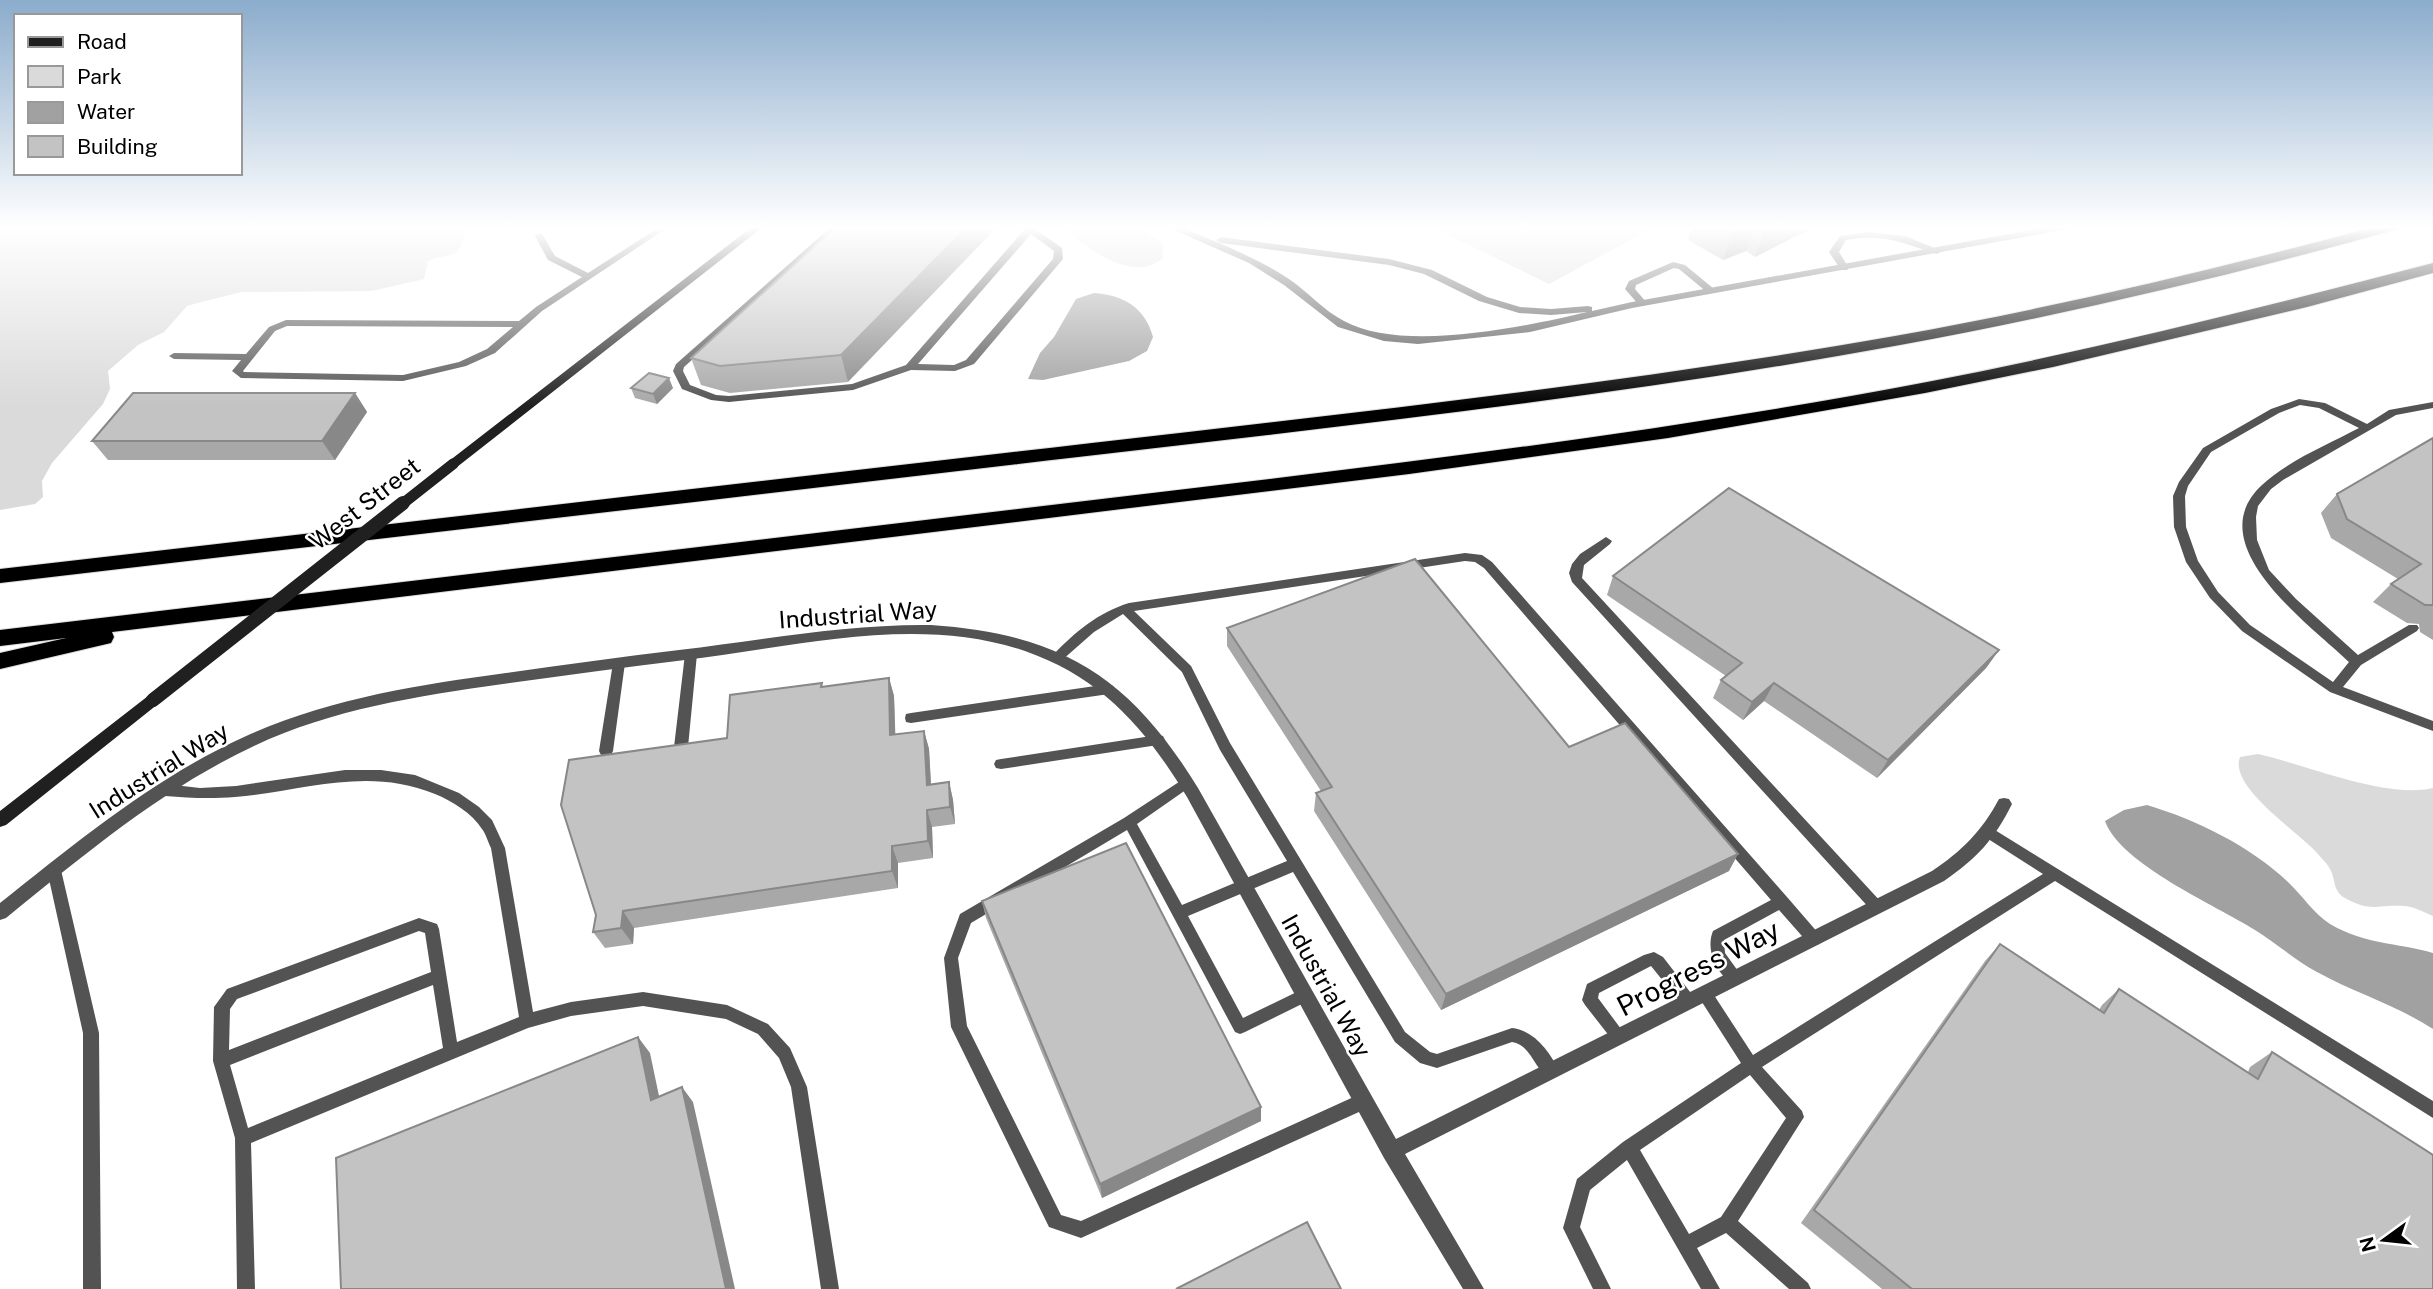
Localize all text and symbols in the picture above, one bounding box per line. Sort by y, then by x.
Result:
legend [14,14,242,175]
text: Road [77,29,127,54]
text: Park [77,64,122,89]
text: Water [77,99,135,124]
text: Building [77,134,158,159]
street label: West Street [304,451,425,555]
street label: Industrial Way [778,594,938,634]
street label: Industrial Way [84,716,233,824]
street label: Industrial Way [1276,909,1378,1062]
street label: Progress Way [1611,912,1785,1023]
north arrow [2349,1205,2419,1275]
text: N [2355,1234,2380,1254]

